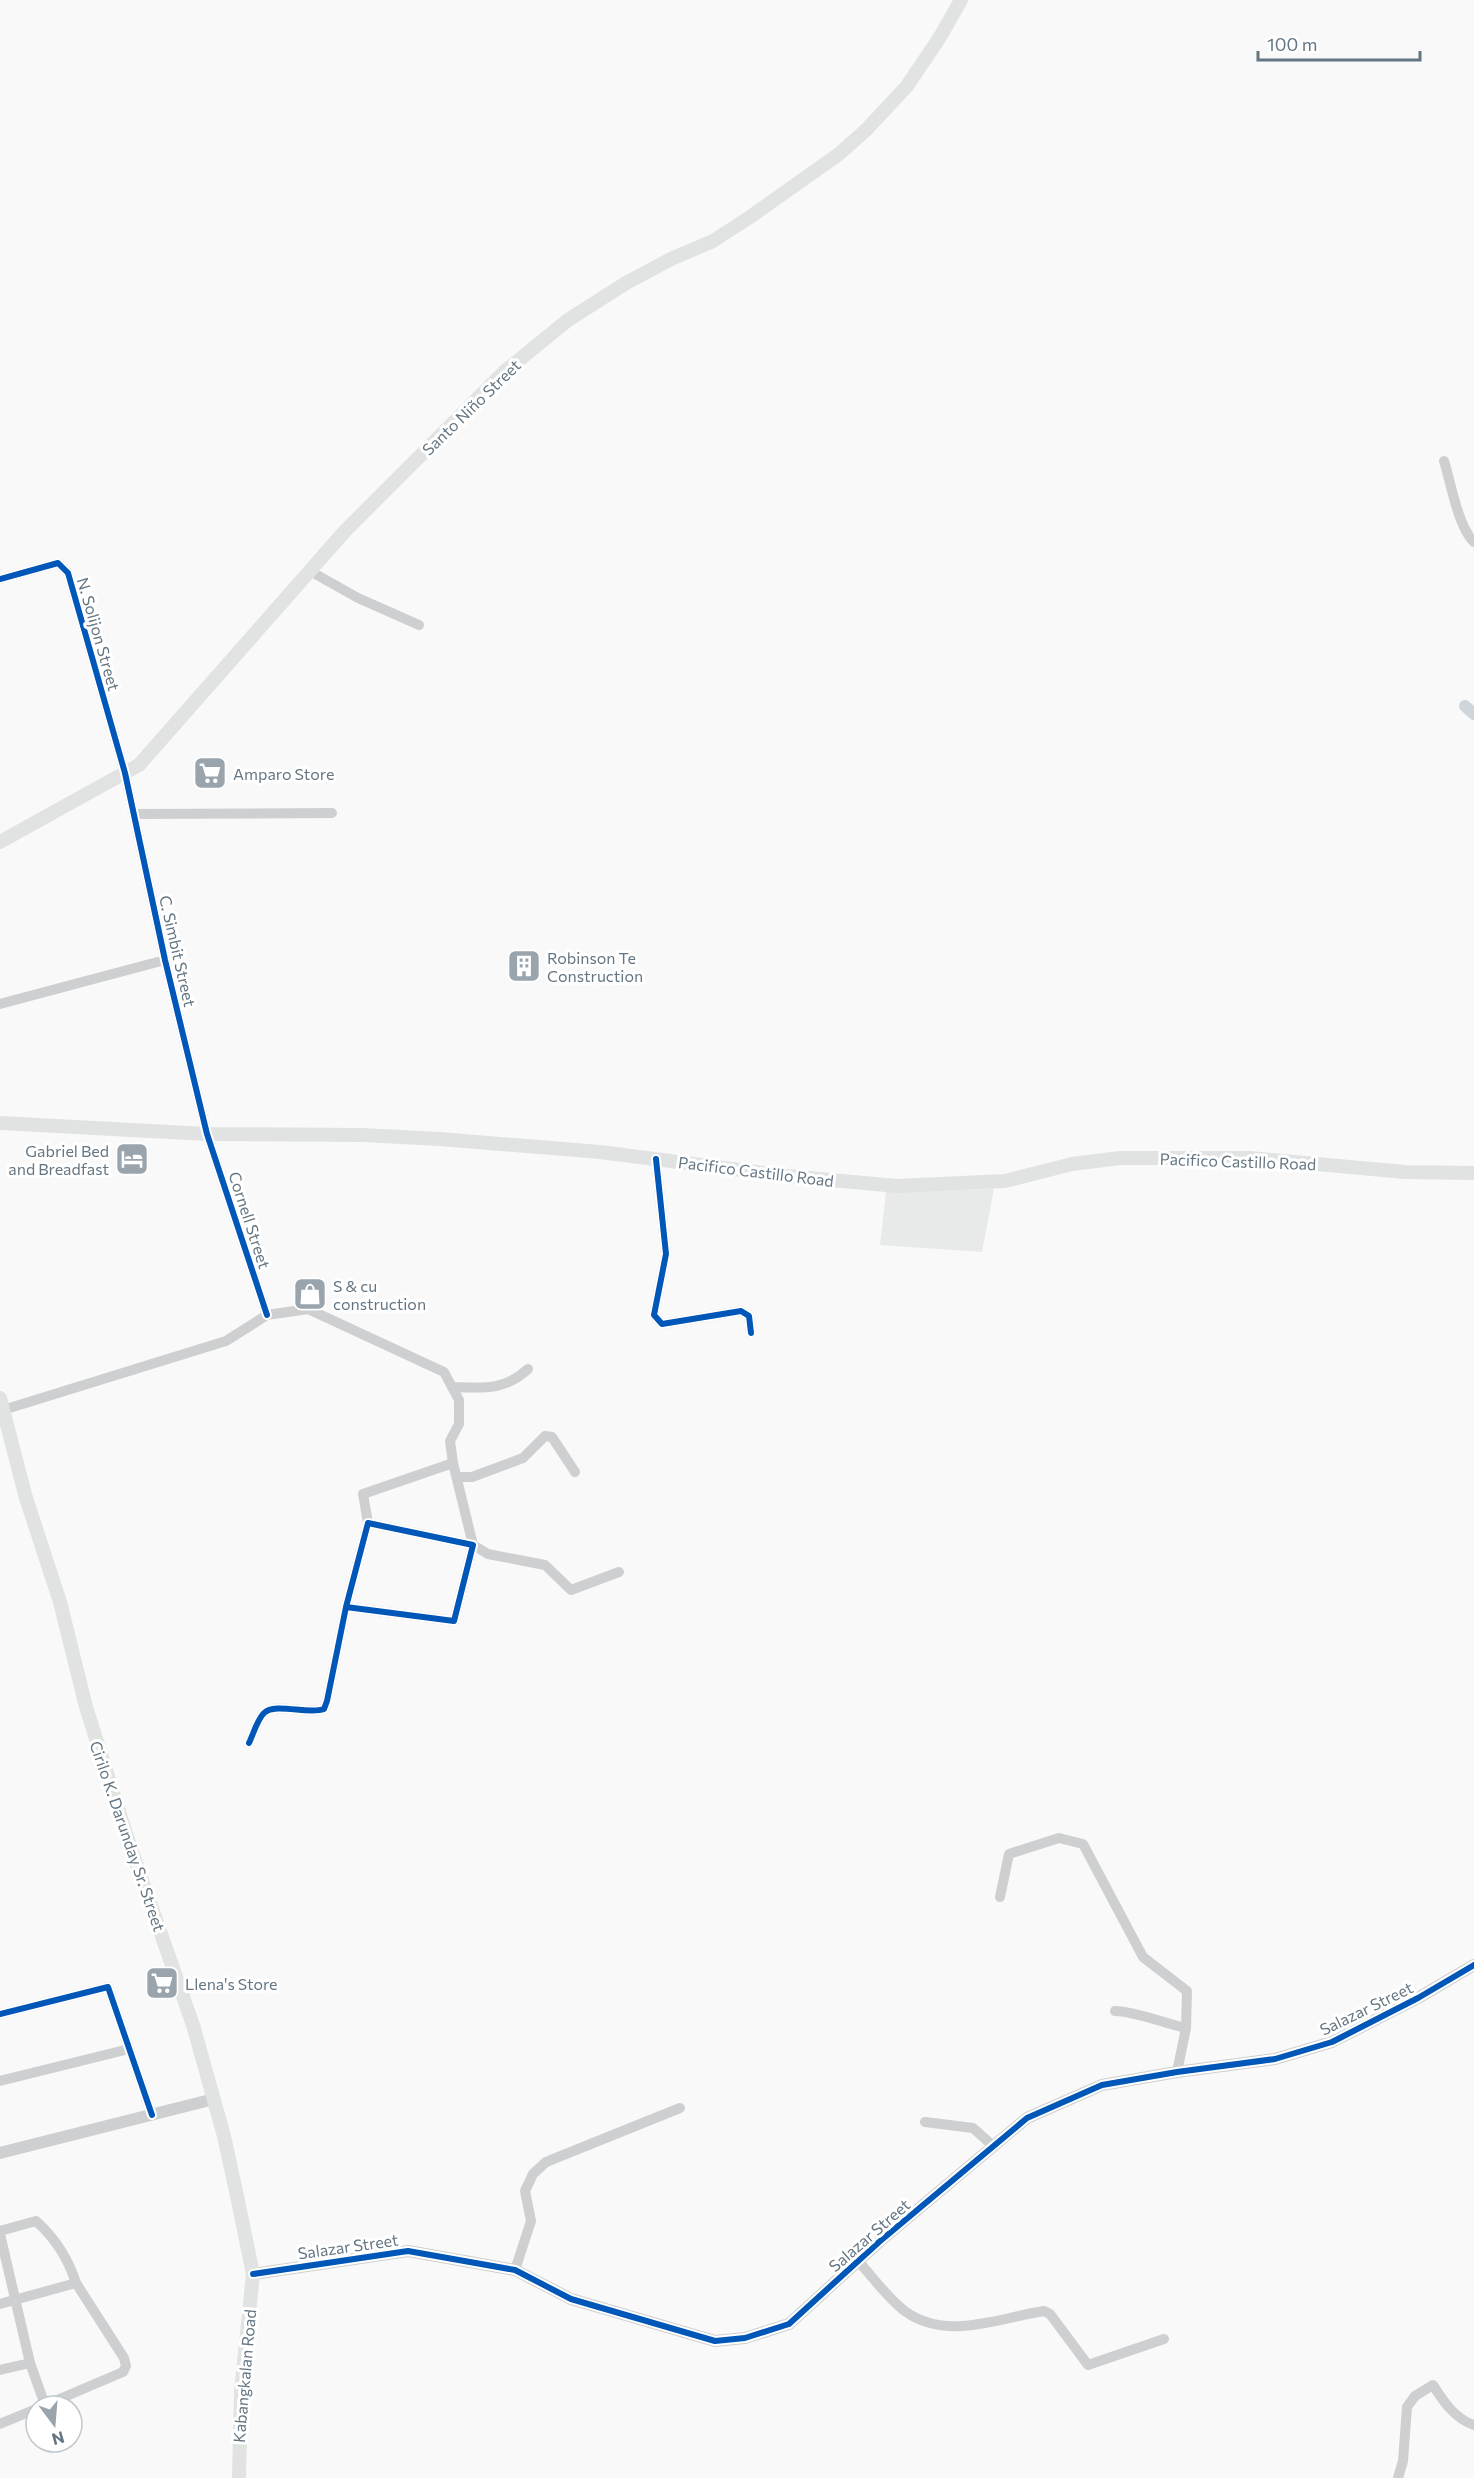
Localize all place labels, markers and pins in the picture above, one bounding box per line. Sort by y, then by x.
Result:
supermarket icon: Amparo Store [192,755,228,791]
place label: Amparo Store [233,764,334,783]
building icon: Robinson Te Construction [506,948,542,984]
place label: Robinson Te Construction [547,948,643,985]
place label: Gabriel Bed and Breadfast [8,1141,109,1178]
hotel icon: Gabriel Bed and Breadfast [114,1141,150,1177]
shop icon: S & cu construction [292,1276,328,1312]
place label: S & cu construction [333,1276,426,1313]
supermarket icon: Llena's Store [144,1965,180,2001]
place label: Llena's Store [185,1974,278,1993]

